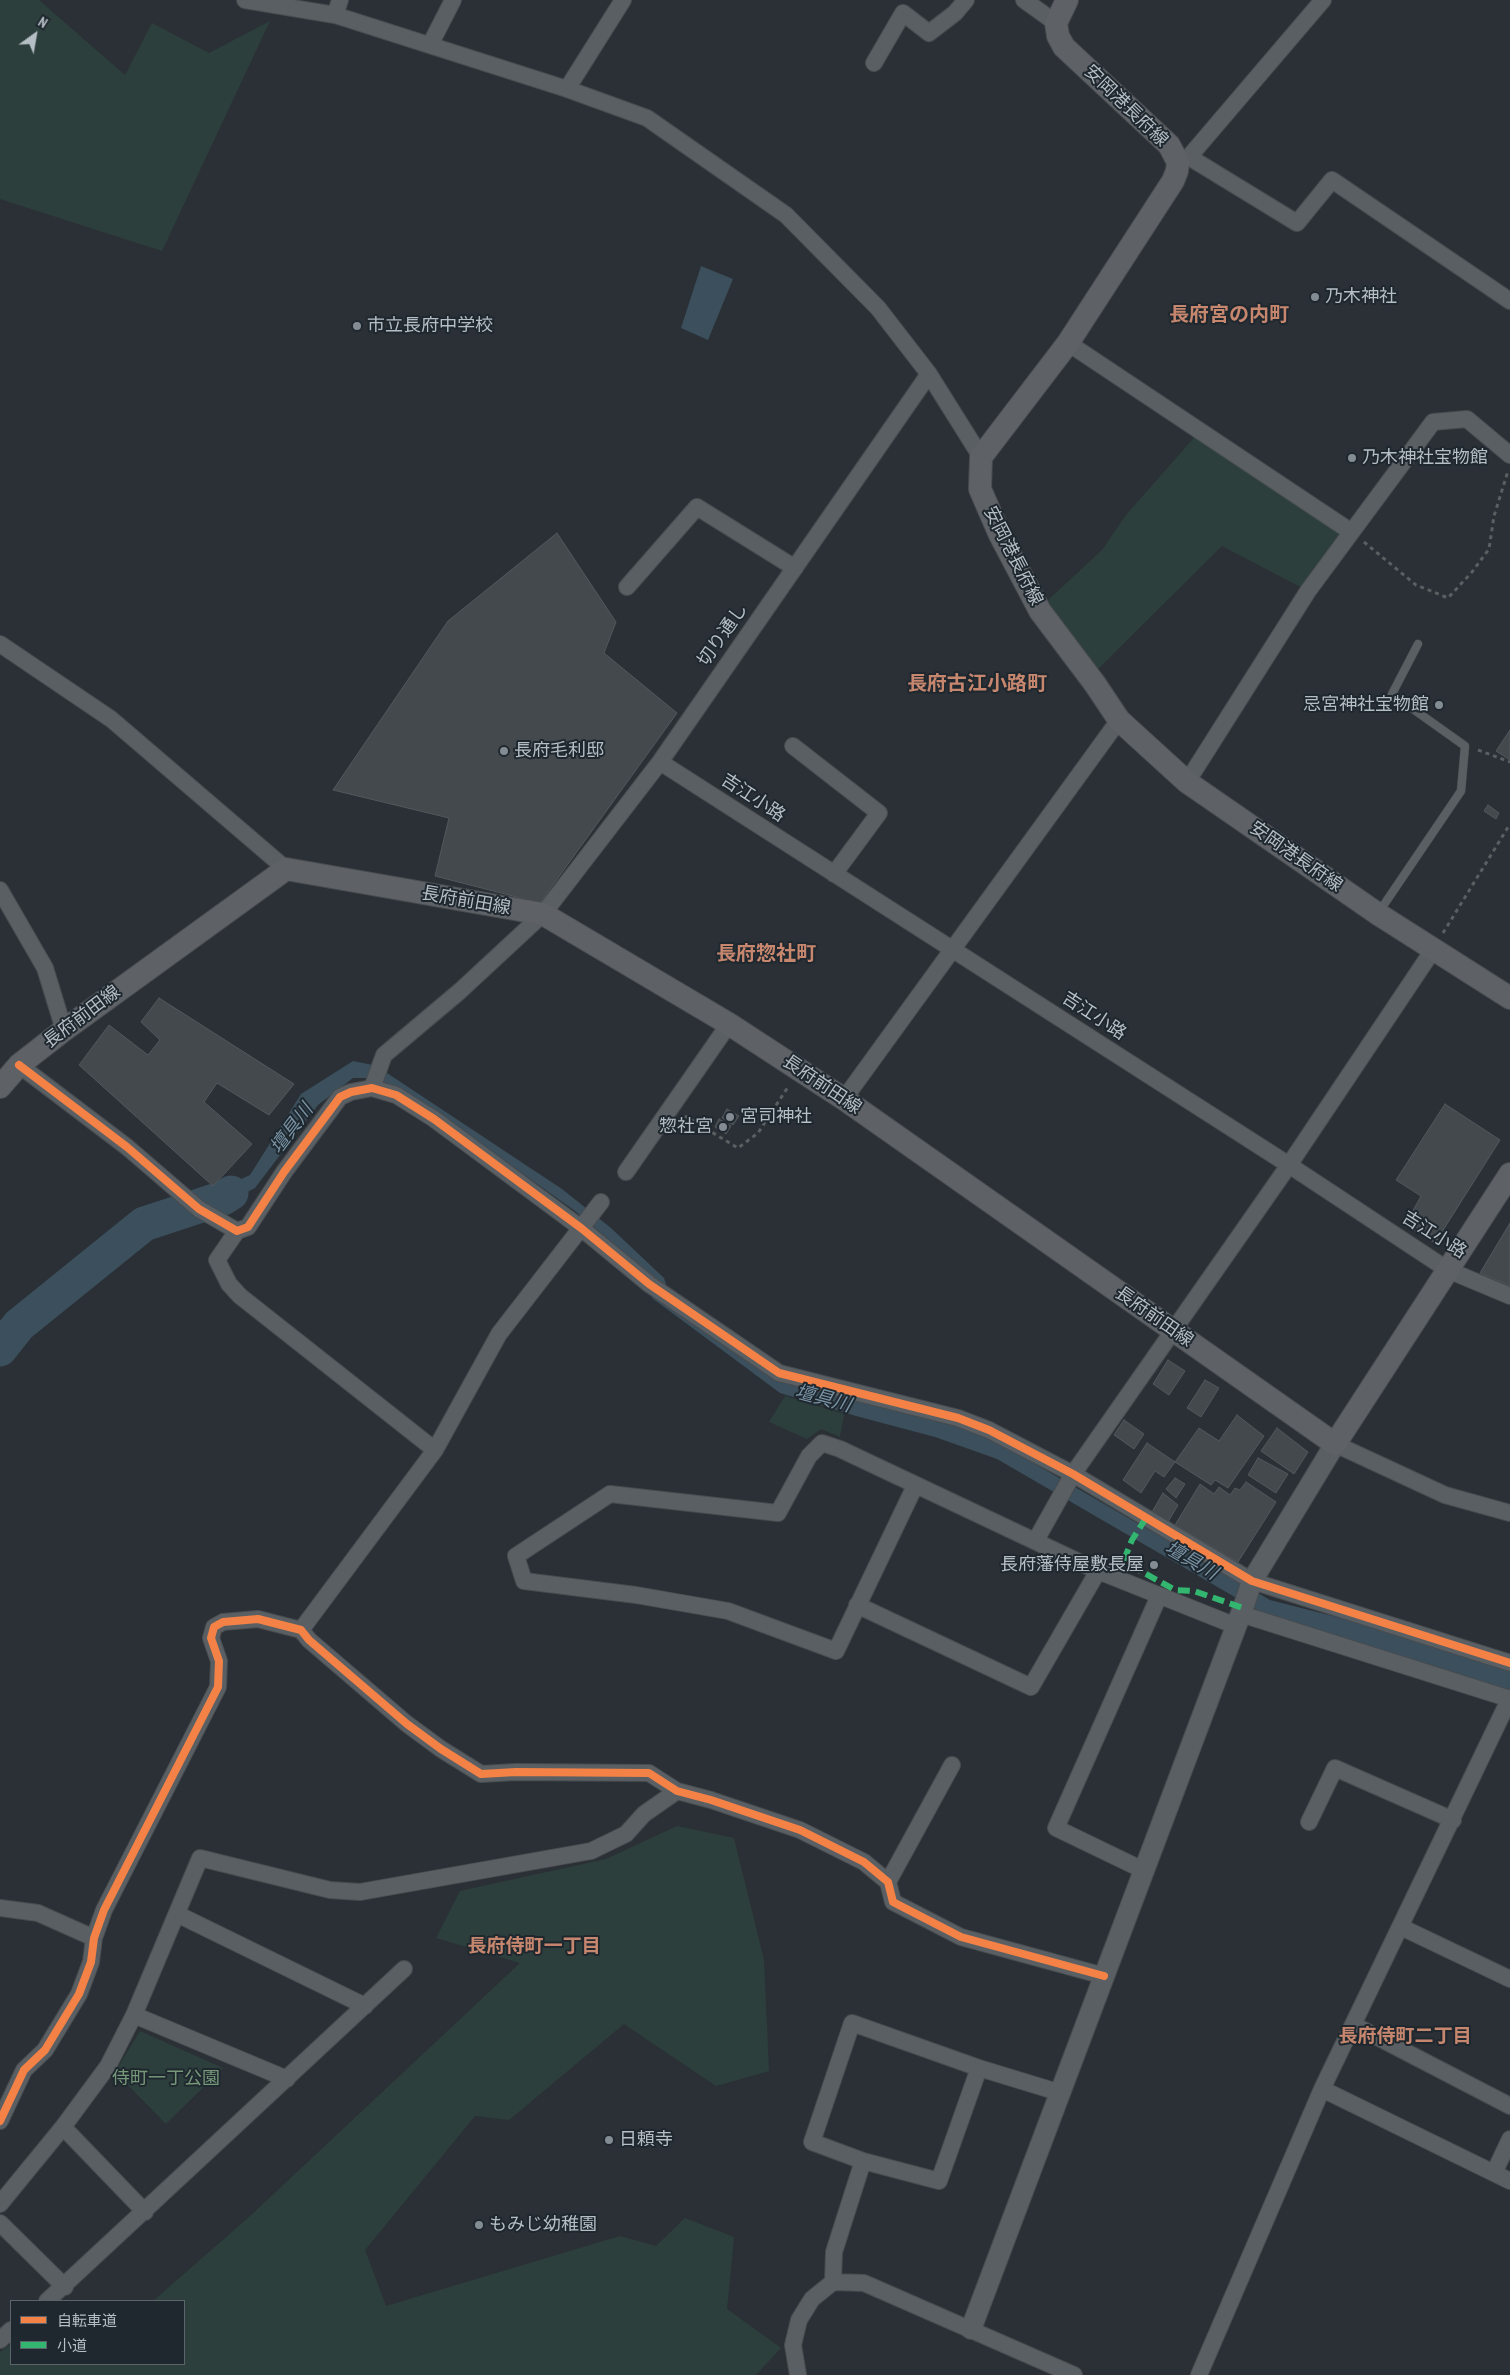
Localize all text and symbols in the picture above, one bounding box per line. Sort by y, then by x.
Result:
north arrow [10,10,60,60]
text: N [35,13,51,32]
street label: 安岡港長府線 [1080,61,1172,151]
place label: 乃木神社 [1325,286,1397,308]
marker: 乃木神社 [1309,291,1321,303]
district label: 長府宮の内町 [1169,303,1289,327]
place label: 市立長府中学校 [367,315,493,337]
marker: 市立長府中学校 [351,320,363,332]
place label: 乃木神社宝物館 [1362,447,1488,469]
marker: 乃木神社宝物館 [1346,452,1358,464]
street label: 安岡港長府線 [979,503,1047,609]
street label: 切り通し [694,599,752,671]
district label: 長府古江小路町 [907,672,1047,696]
place label: 忌宮神社宝物館 [1303,694,1429,716]
marker: 忌宮神社宝物館 [1433,699,1445,711]
place label: 長府毛利邸 [514,740,604,762]
marker: 長府毛利邸 [498,745,510,757]
street label: 吉江小路 [717,769,789,827]
street label: 安岡港長府線 [1246,817,1346,897]
street label: 長府前田線 [420,883,512,919]
district label: 長府惣社町 [716,942,816,966]
street label: 長府前田線 [40,981,124,1053]
street label: 吉江小路 [1058,987,1130,1045]
street label: 長府前田線 [779,1051,865,1119]
water label: 壇具川 [266,1099,318,1159]
place label: 宮司神社 [740,1106,812,1128]
marker: 宮司神社 [724,1111,736,1123]
place label: 惣社宮 [659,1116,713,1138]
marker: 惣社宮 [717,1121,729,1133]
street label: 吉江小路 [1398,1207,1470,1263]
street label: 長府前田線 [1111,1282,1197,1352]
water label: 壇具川 [793,1381,853,1417]
water label: 壇具川 [1161,1537,1221,1585]
place label: 長府藩侍屋敷長屋 [1000,1554,1144,1576]
marker: 長府藩侍屋敷長屋 [1148,1559,1160,1571]
district label: 長府侍町一丁目 [468,1936,600,1958]
district label: 長府侍町二丁目 [1339,2026,1471,2048]
park label: 侍町一丁公園 [112,2068,220,2090]
place label: 日頼寺 [619,2129,673,2151]
marker: 日頼寺 [603,2134,615,2146]
place label: もみじ幼稚園 [489,2214,597,2236]
marker: もみじ幼稚園 [473,2219,485,2231]
legend [10,2300,185,2365]
text: 自転車道 [57,2311,117,2330]
text: 小道 [57,2336,87,2355]

